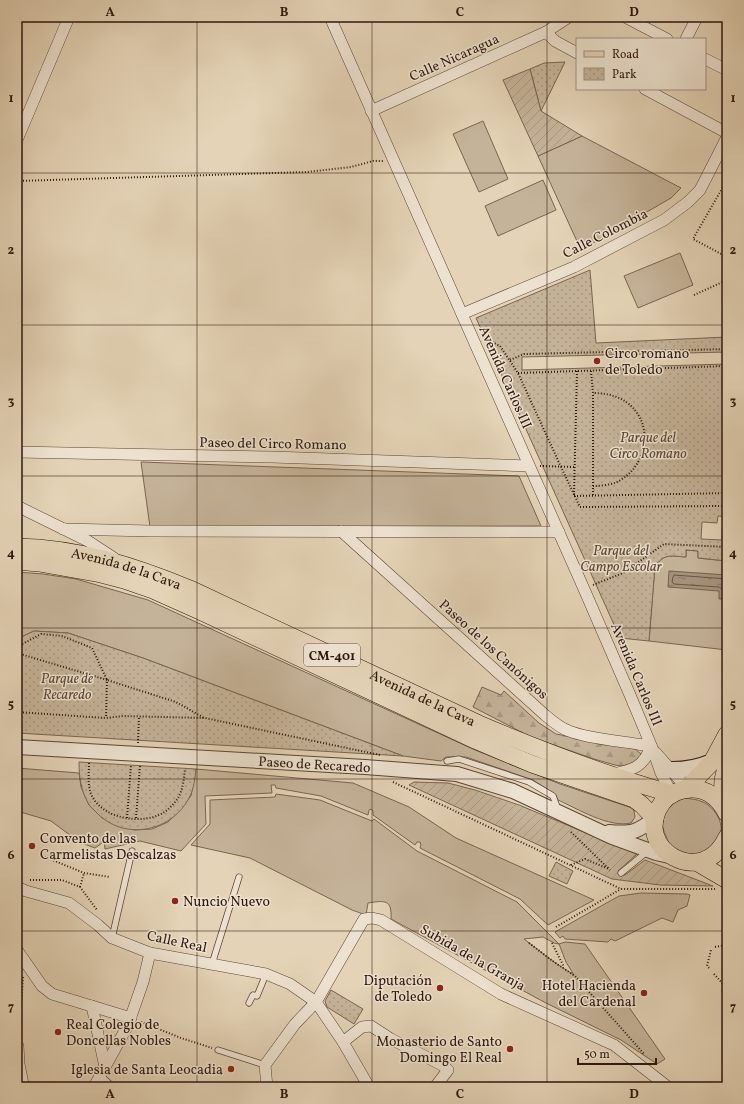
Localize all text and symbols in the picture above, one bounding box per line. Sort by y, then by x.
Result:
text: A [105,4,115,22]
text: B [280,4,289,22]
text: C [456,4,464,22]
text: D [629,4,639,22]
street label: Calle Nicaragua [407,30,503,87]
legend [576,38,706,90]
text: Road [612,47,639,63]
text: Park [612,67,637,83]
text: 1 [8,90,14,108]
text: 1 [730,90,736,108]
street label: Calle Colombia [560,205,652,264]
text: 2 [8,242,15,260]
text: 2 [730,242,737,260]
street label: Avenida Carlos III [473,323,536,432]
place label: Circo romano de Toledo [605,345,689,380]
marker: Circo romano de Toledo [592,356,602,366]
text: 3 [8,393,15,411]
text: 3 [730,393,737,411]
park label: Parque del Circo Romano [609,429,687,464]
street label: Paseo del Circo Romano [199,434,347,455]
park label: Parque del Campo Escolar [580,542,663,577]
street label: Avenida de la Cava [69,544,184,596]
text: 4 [7,545,15,563]
text: 4 [729,545,737,563]
street label: Paseo de los Canónigos [434,596,552,704]
street label: Avenida Carlos III [605,620,666,729]
road number: CM-401 [304,644,360,666]
street label: Avenida de la Cava [366,666,478,732]
park label: Parque de Recaredo [41,670,93,705]
text: 5 [8,696,14,714]
text: 5 [730,696,736,714]
street label: Paseo de Recaredo [258,753,371,778]
place label: Convento de las Carmelistas Descalzas [40,830,176,865]
marker: Convento de las Carmelistas Descalzas [27,841,37,851]
text: 6 [7,847,15,865]
text: 6 [729,847,737,865]
place label: Nuncio Nuevo [183,893,270,912]
marker: Nuncio Nuevo [170,896,180,906]
street label: Subida de la Granja [416,920,528,996]
street label: Calle Real [145,927,209,958]
place label: Diputación de Toledo [363,972,432,1007]
place label: Hotel Hacienda del Cardenal [542,977,636,1012]
marker: Diputación de Toledo [435,983,445,993]
marker: Hotel Hacienda del Cardenal [639,988,649,998]
text: 7 [8,999,14,1017]
text: 7 [730,999,736,1017]
place label: Real Colegio de Doncellas Nobles [66,1016,171,1051]
marker: Real Colegio de Doncellas Nobles [53,1027,63,1037]
place label: Monasterio de Santo Domingo El Real [376,1033,502,1068]
scale bar [578,1040,656,1066]
marker: Monasterio de Santo Domingo El Real [505,1044,515,1054]
text: 50 m [584,1047,610,1063]
place label: Iglesia de Santa Leocadia [71,1061,223,1080]
marker: Iglesia de Santa Leocadia [226,1064,236,1074]
text: A [105,1086,115,1104]
text: B [280,1086,289,1104]
text: C [456,1086,464,1104]
text: D [629,1086,639,1104]

